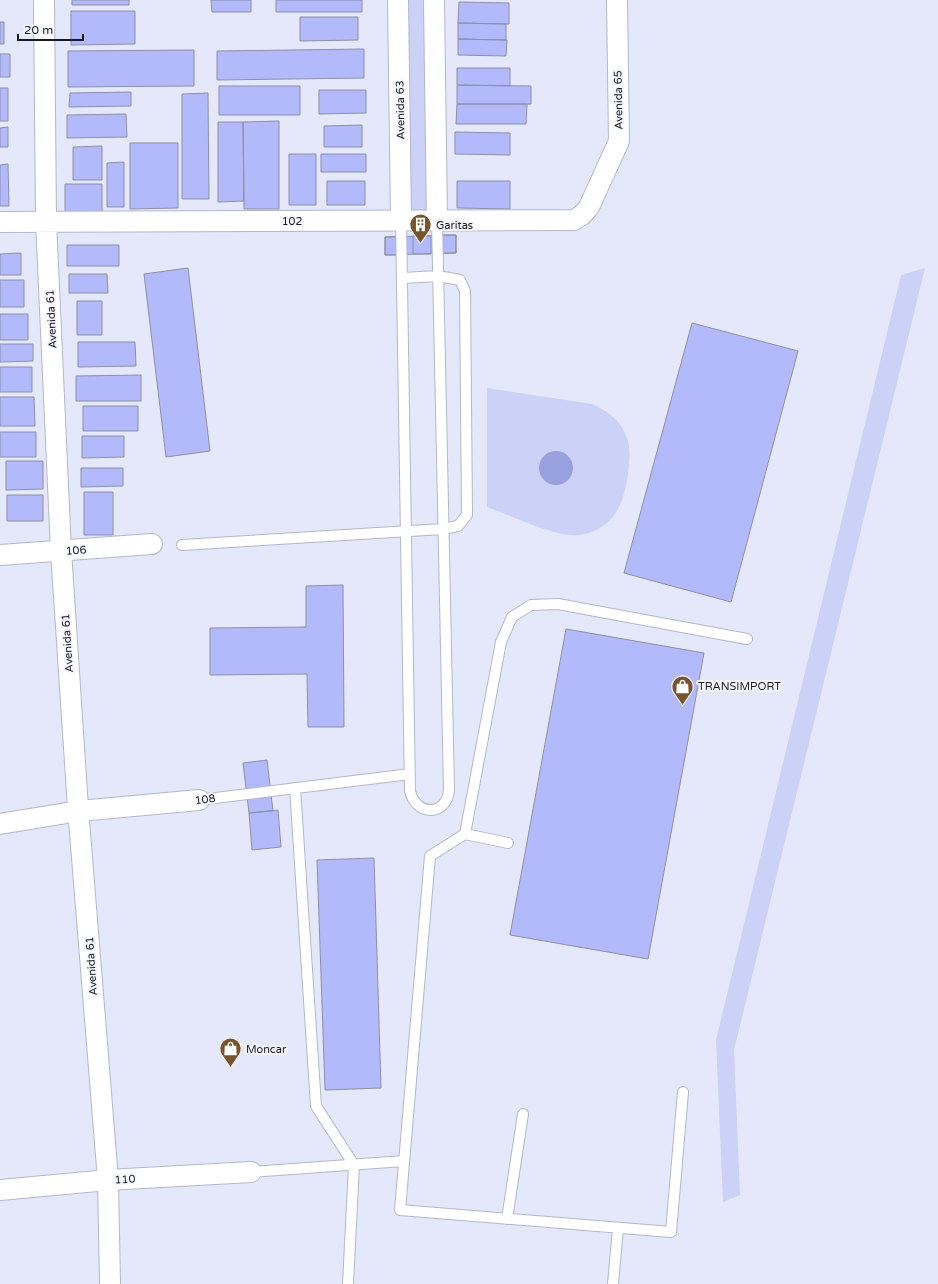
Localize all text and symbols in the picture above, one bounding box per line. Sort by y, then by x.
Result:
scale bar [18,16,83,42]
text: 20 m [24,23,53,37]
street label: Avenida 65 [611,70,626,130]
street label: Avenida 63 [393,80,408,140]
building icon: Garitas [408,212,434,245]
street label: 102 [282,215,302,228]
place label: Garitas [436,219,473,232]
street label: Avenida 61 [43,289,60,349]
street label: 106 [65,543,87,558]
street label: Avenida 61 [59,613,76,673]
shop icon: TRANSIMPORT [669,673,695,706]
place label: TRANSIMPORT [698,680,781,693]
street label: 108 [194,792,216,807]
street label: Avenida 61 [83,936,100,996]
shop icon: Moncar [218,1036,244,1069]
place label: Moncar [246,1043,287,1056]
street label: 110 [114,1172,136,1187]

